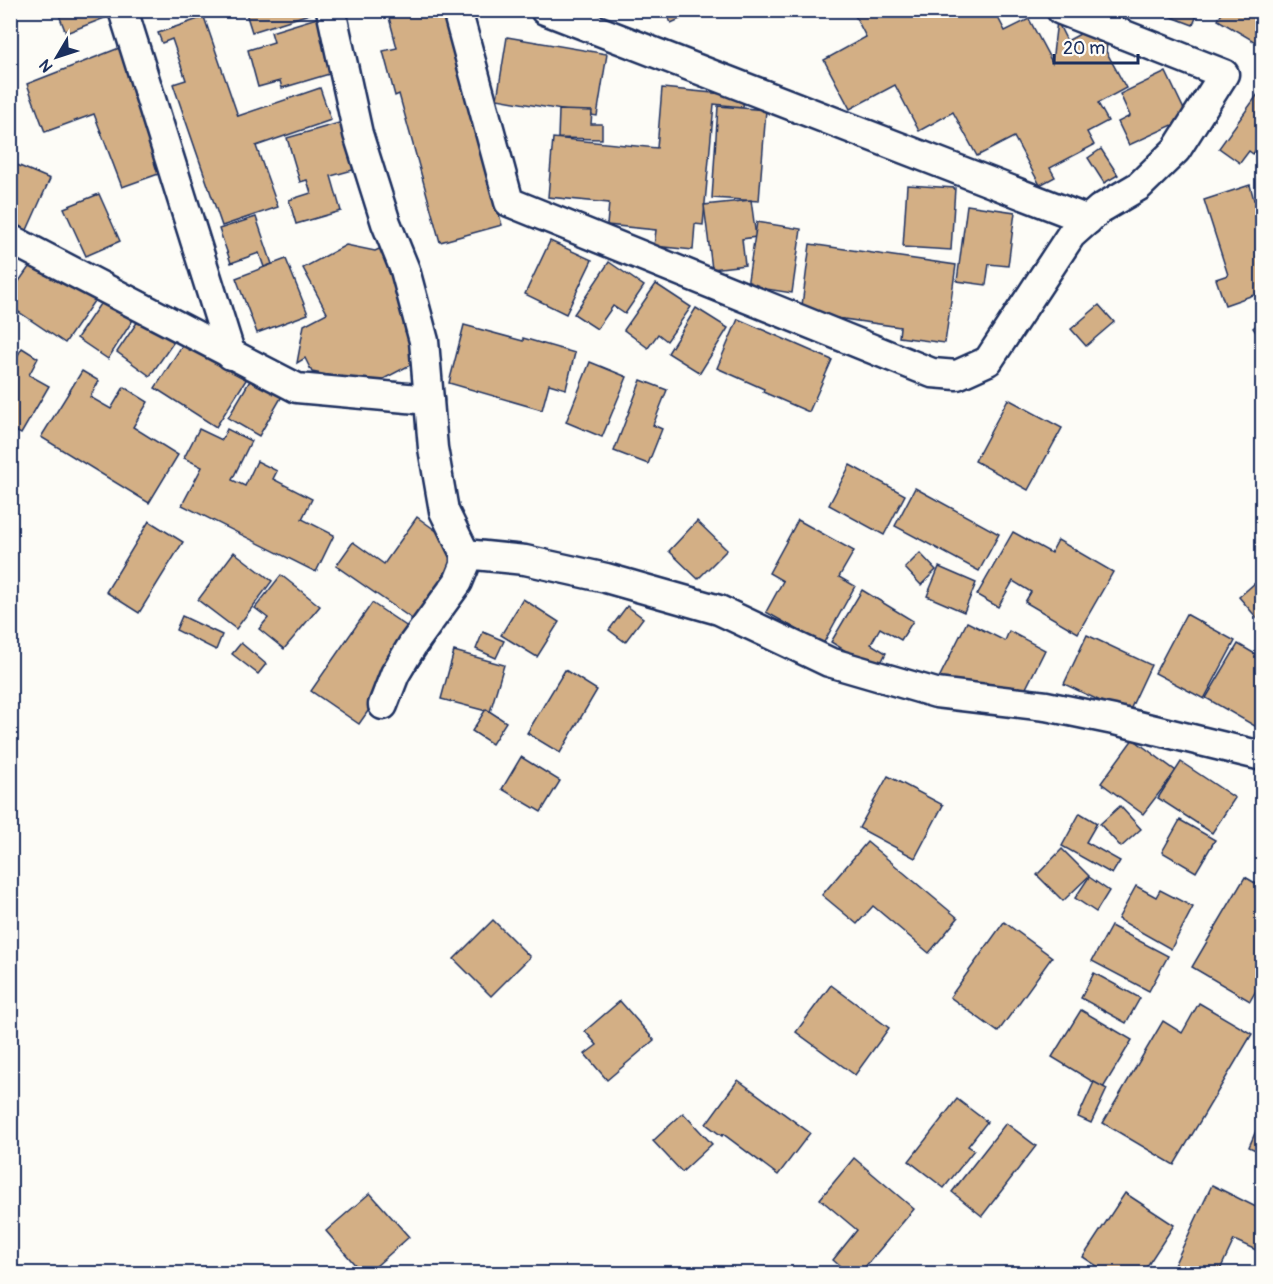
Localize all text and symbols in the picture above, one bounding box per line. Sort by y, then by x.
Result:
north arrow [27,27,87,87]
scale bar [1054,27,1138,65]
text: 20 m [1063,37,1105,60]
text: N [35,55,57,76]

